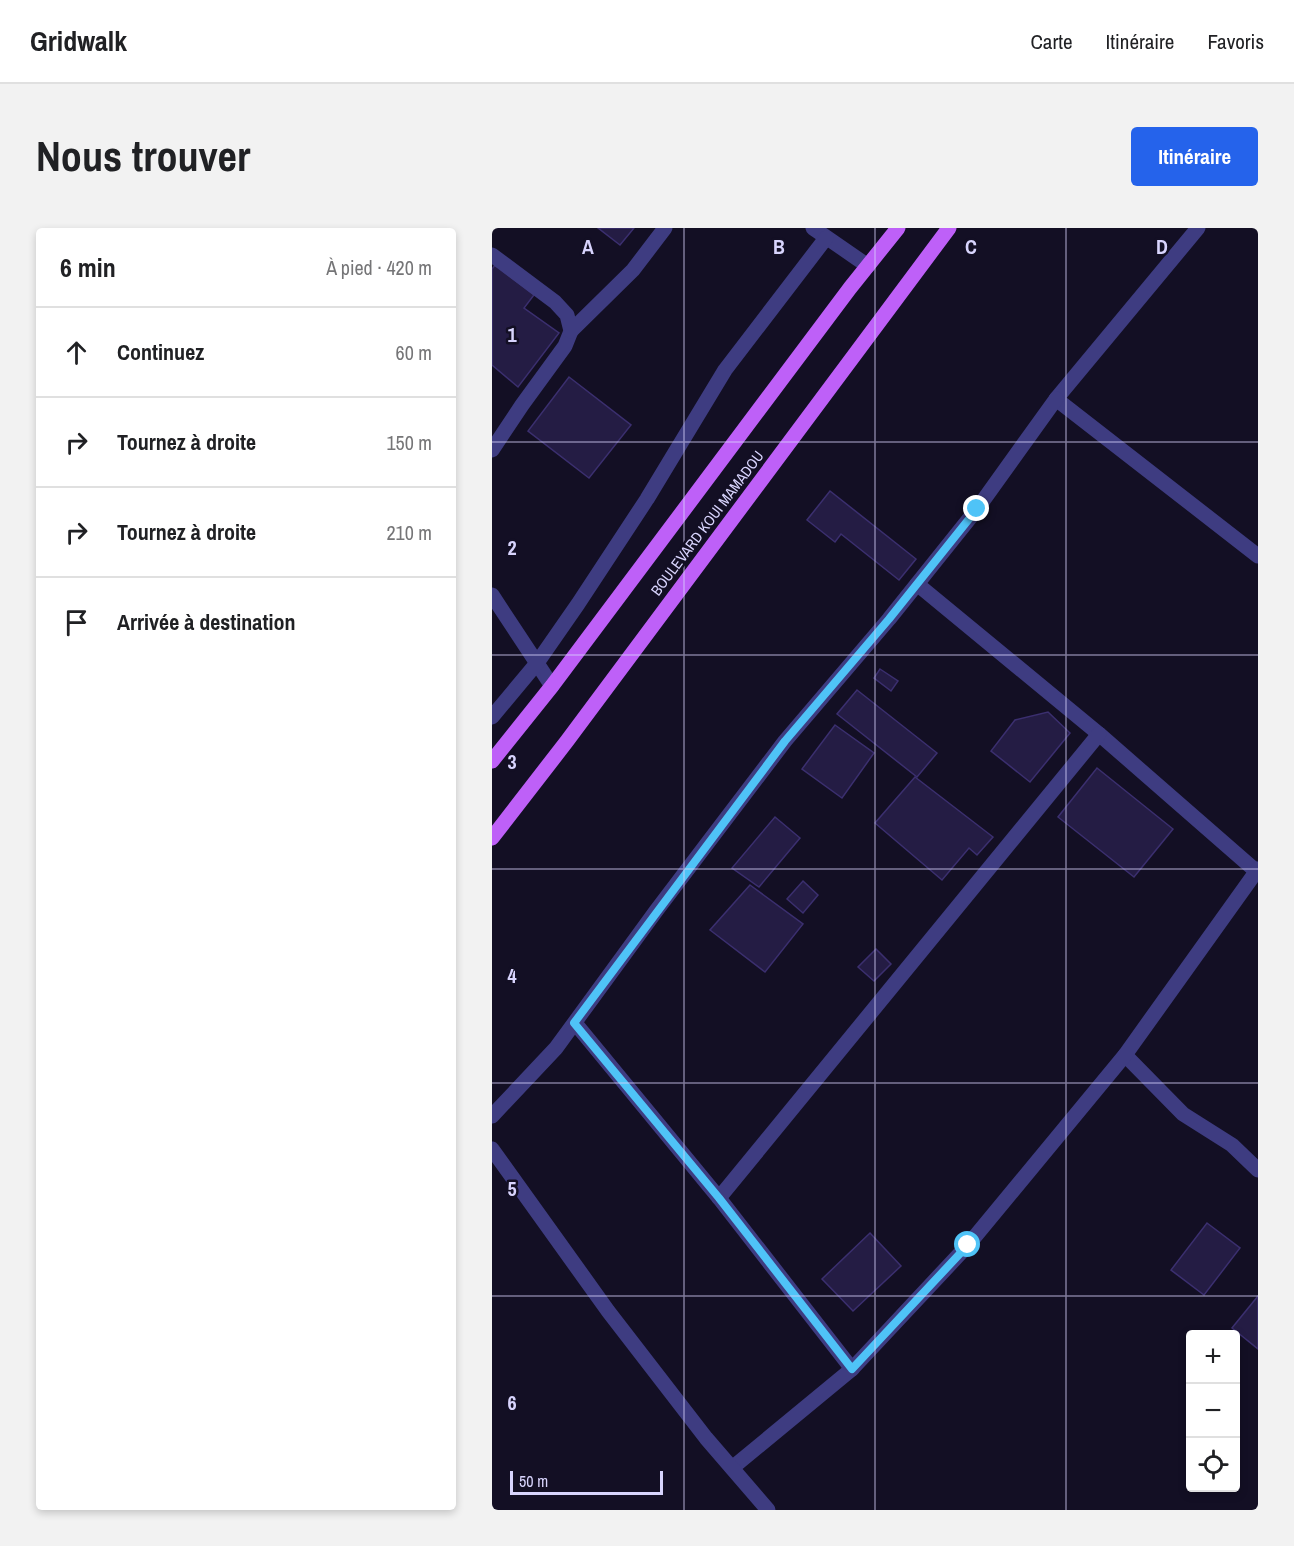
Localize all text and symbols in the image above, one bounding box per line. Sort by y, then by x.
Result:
text: Gridwalk [30,22,127,60]
text: Carte [1030,27,1073,56]
text: Itinéraire [1106,27,1174,56]
text: Favoris [1207,27,1264,56]
button: Itinéraire [1131,127,1258,186]
text: Nous trouver [36,128,250,184]
text: A [582,233,594,260]
text: B [773,233,785,260]
text: C [965,233,977,260]
text: D [1156,233,1168,260]
text: 6 min [60,250,116,285]
text: À pied · 420 m [326,254,432,281]
text: 1 [507,321,517,348]
icon: ahead [60,336,93,369]
text: Continuez [117,337,204,367]
text: 60 m [396,339,432,366]
icon: right [60,426,93,459]
text: Tournez à droite [117,427,256,457]
text: 150 m [386,429,432,456]
street label: BOULEVARD KOUI MAMADOU [646,446,768,600]
route end [963,495,989,521]
icon: right [60,516,93,549]
text: Tournez à droite [117,517,256,547]
text: 210 m [386,519,432,546]
text: 2 [507,534,517,561]
icon: arrive [60,606,93,639]
text: Arrivée à destination [117,607,295,637]
text: 3 [507,748,517,775]
text: 4 [507,962,517,989]
text: 5 [507,1175,517,1202]
route start [954,1231,980,1257]
map controls [1186,1330,1240,1492]
button: + [1186,1330,1240,1384]
button: − [1186,1384,1240,1438]
text: 6 [507,1389,517,1416]
button: locate [1186,1438,1240,1492]
scale bar [510,1468,663,1496]
text: 50 m [519,1470,548,1492]

